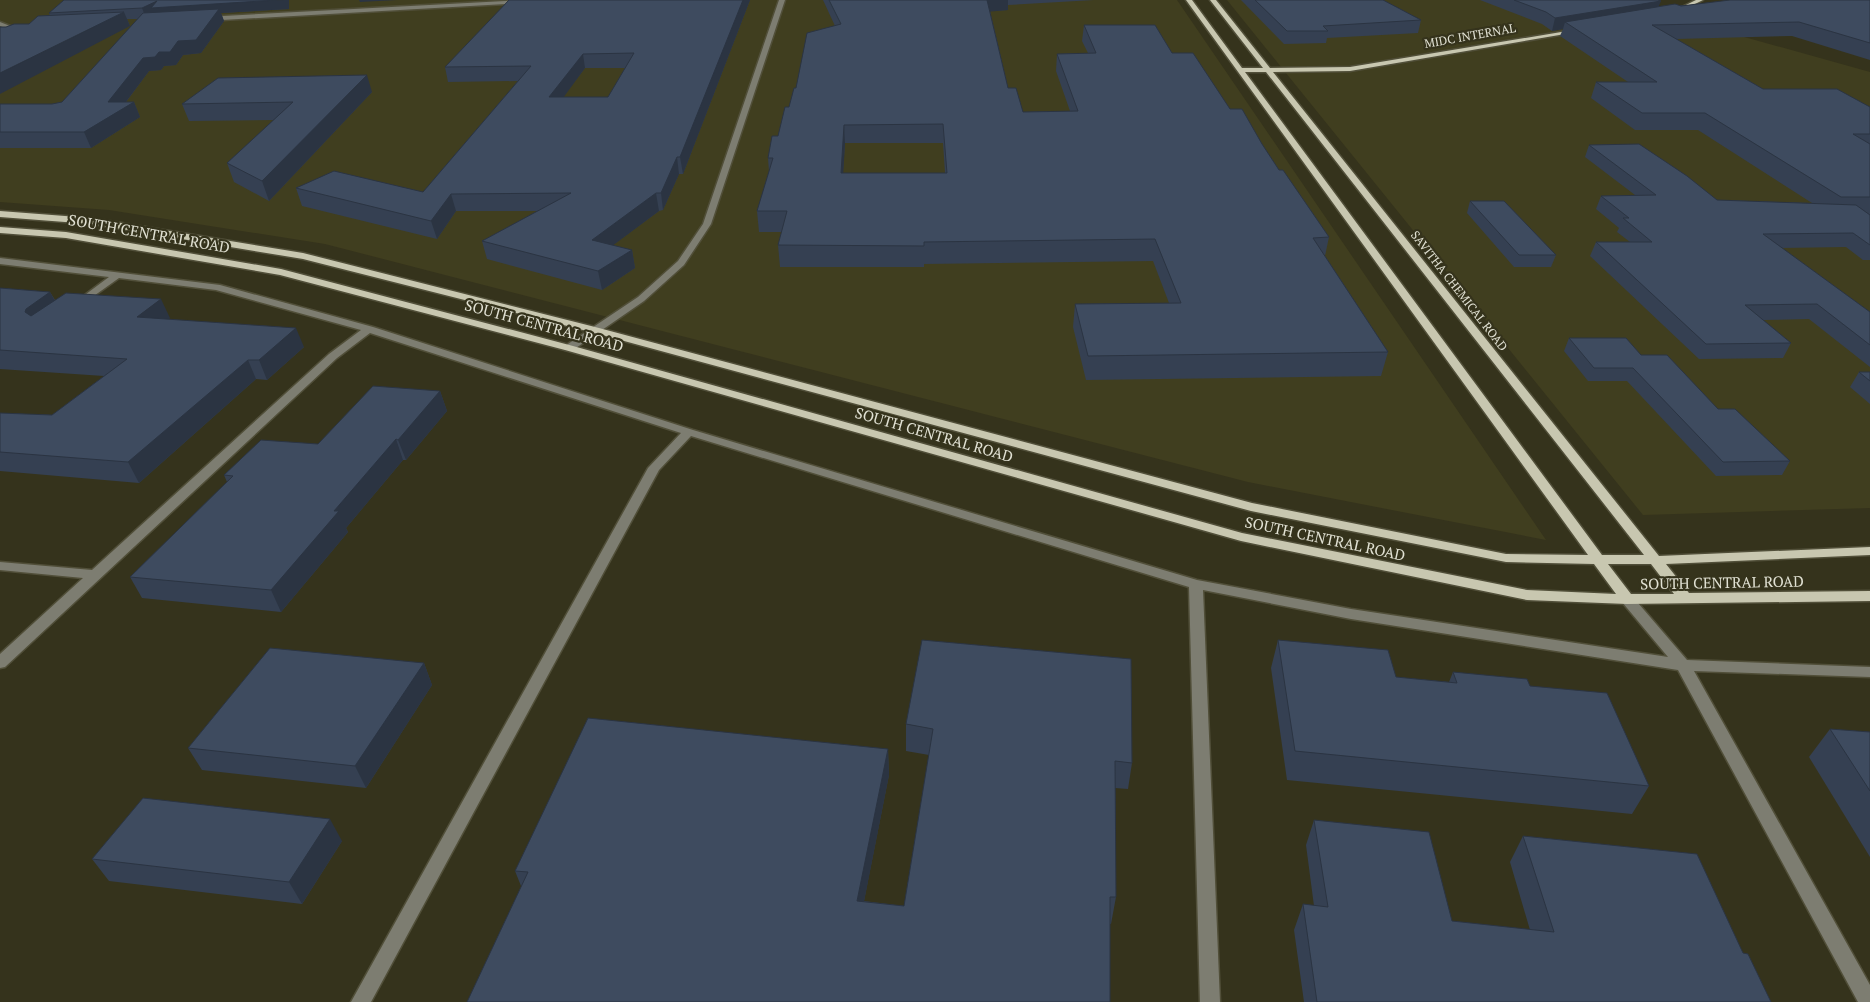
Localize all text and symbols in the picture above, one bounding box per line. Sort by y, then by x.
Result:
street label: MIDC INTERNAL [1423,20,1517,51]
street label: SOUTH CENTRAL ROAD [67,209,231,257]
street label: SAVITHA CHEMICAL ROAD [1408,228,1511,354]
street label: SOUTH CENTRAL ROAD [463,294,626,356]
street label: SOUTH CENTRAL ROAD [853,402,1016,466]
street label: SOUTH CENTRAL ROAD [1243,511,1407,565]
street label: SOUTH CENTRAL ROAD [1640,571,1804,593]

